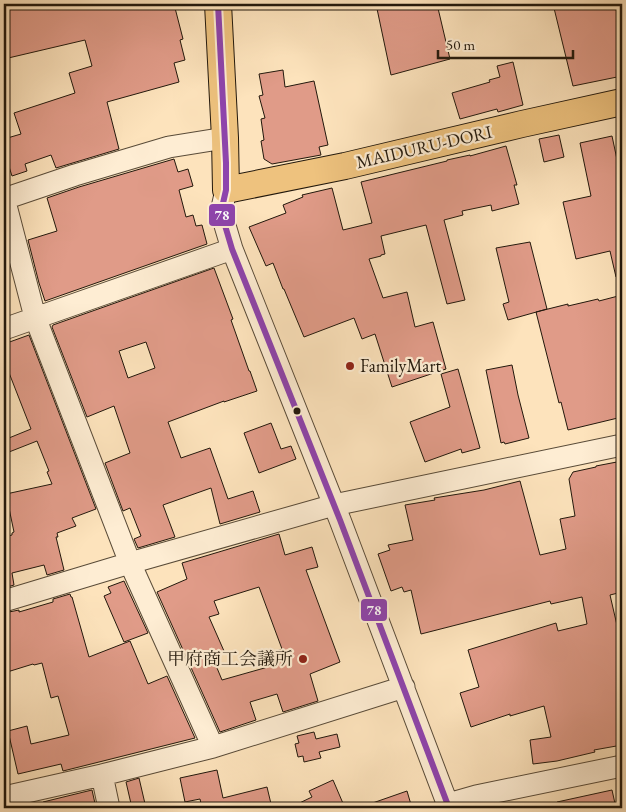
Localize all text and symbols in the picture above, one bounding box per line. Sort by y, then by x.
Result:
scale bar [438,28,574,60]
text: 50 m [446,35,475,54]
street label: MAIDURU-DORI [354,120,494,173]
line badge: 78 [208,203,236,227]
text: 78 [215,206,229,224]
place label: FamilyMart [360,354,442,377]
marker: FamilyMart [344,360,356,372]
unlabelled marker [292,406,302,416]
line badge: 78 [360,598,388,622]
text: 78 [367,601,381,619]
place label: 甲府商工会議所 [167,647,293,670]
marker: 甲府商工会議所 [297,653,309,665]

